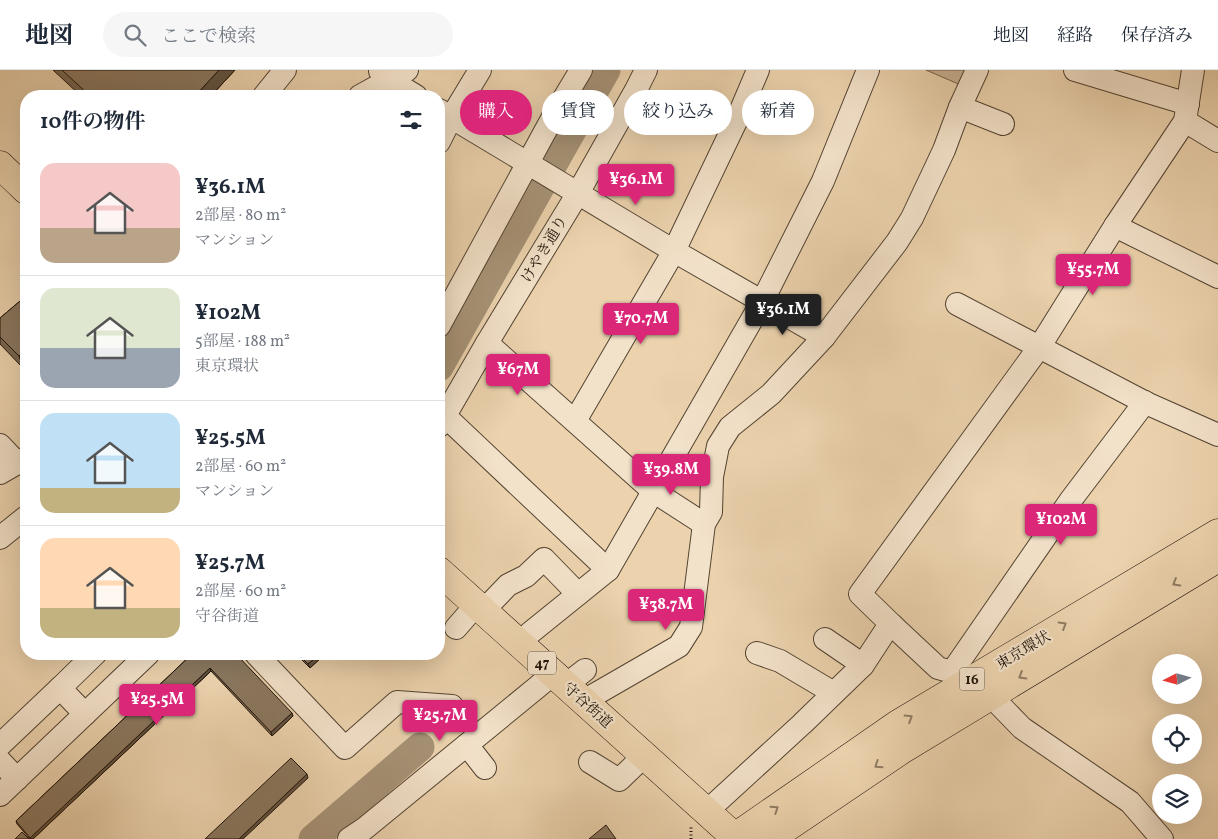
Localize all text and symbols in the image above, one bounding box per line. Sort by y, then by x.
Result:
search box [103,12,453,57]
text: 地図 [25,20,73,54]
icon: search [121,21,149,49]
text: ここで検索 [161,24,256,50]
text: 地図 [993,24,1029,49]
text: 経路 [1057,24,1093,49]
text: 保存済み [1121,24,1193,49]
chip: 購入 [460,90,532,135]
chip: 賃貸 [542,90,614,135]
chip: 絞り込み [624,90,732,135]
chip: 新着 [742,90,814,135]
icon: filters [397,106,425,134]
text: 10件の物件 [40,108,145,137]
pin: ¥36.1M [595,164,677,206]
text: ¥36.1M [609,169,663,191]
text: ¥36.1M [195,173,265,202]
icon: home [80,183,140,243]
text: 2部屋 · 80 m² [195,205,286,227]
street label: けやき通り [517,212,574,287]
text: マンション [195,230,274,252]
pin: ¥55.7M [1052,254,1134,296]
text: ¥55.7M [1067,259,1119,281]
pin: ¥36.1M [742,294,824,336]
text: ¥102M [195,299,261,328]
text: ¥36.1M [756,299,810,321]
pin: ¥70.7M [600,302,682,345]
icon: home [80,308,140,368]
text: ¥70.7M [614,308,668,330]
text: 5部屋 · 188 m² [195,331,290,353]
pin: ¥67M [488,354,548,396]
text: 東京環状 [195,356,259,378]
text: ¥67M [497,359,539,381]
text: ¥25.5M [195,424,265,453]
icon: home [80,433,140,493]
pin: ¥39.8M [630,454,712,496]
text: 2部屋 · 60 m² [195,456,286,478]
text: ¥39.8M [643,459,699,481]
text: マンション [195,481,274,503]
pin: ¥102M [1026,504,1096,546]
text: ¥102M [1036,509,1086,531]
text: ¥25.7M [195,549,265,578]
icon: home [80,558,140,618]
one-way arrow [1173,577,1182,587]
text: 2部屋 · 60 m² [195,581,286,603]
pin: ¥38.7M [625,588,707,631]
text: ¥38.7M [639,594,693,616]
text: 守谷街道 [195,606,259,628]
one-way arrow [1058,622,1067,632]
street label: 東京環状 [993,627,1055,676]
road number: 47 [528,652,556,674]
north arrow [1152,654,1202,704]
map controls [1152,654,1202,824]
road number: 16 [960,668,984,690]
one-way arrow [1018,669,1027,679]
street label: 守谷街道 [558,678,616,734]
pin: ¥25.5M [116,684,198,726]
text: ¥25.5M [130,689,184,711]
pin: ¥25.7M [399,700,481,742]
text: ¥25.7M [413,705,467,727]
one-way arrow [903,714,912,724]
button: locate [1152,714,1202,764]
one-way arrow [875,759,884,769]
button: layers [1152,774,1202,824]
one-way arrow [769,806,778,815]

